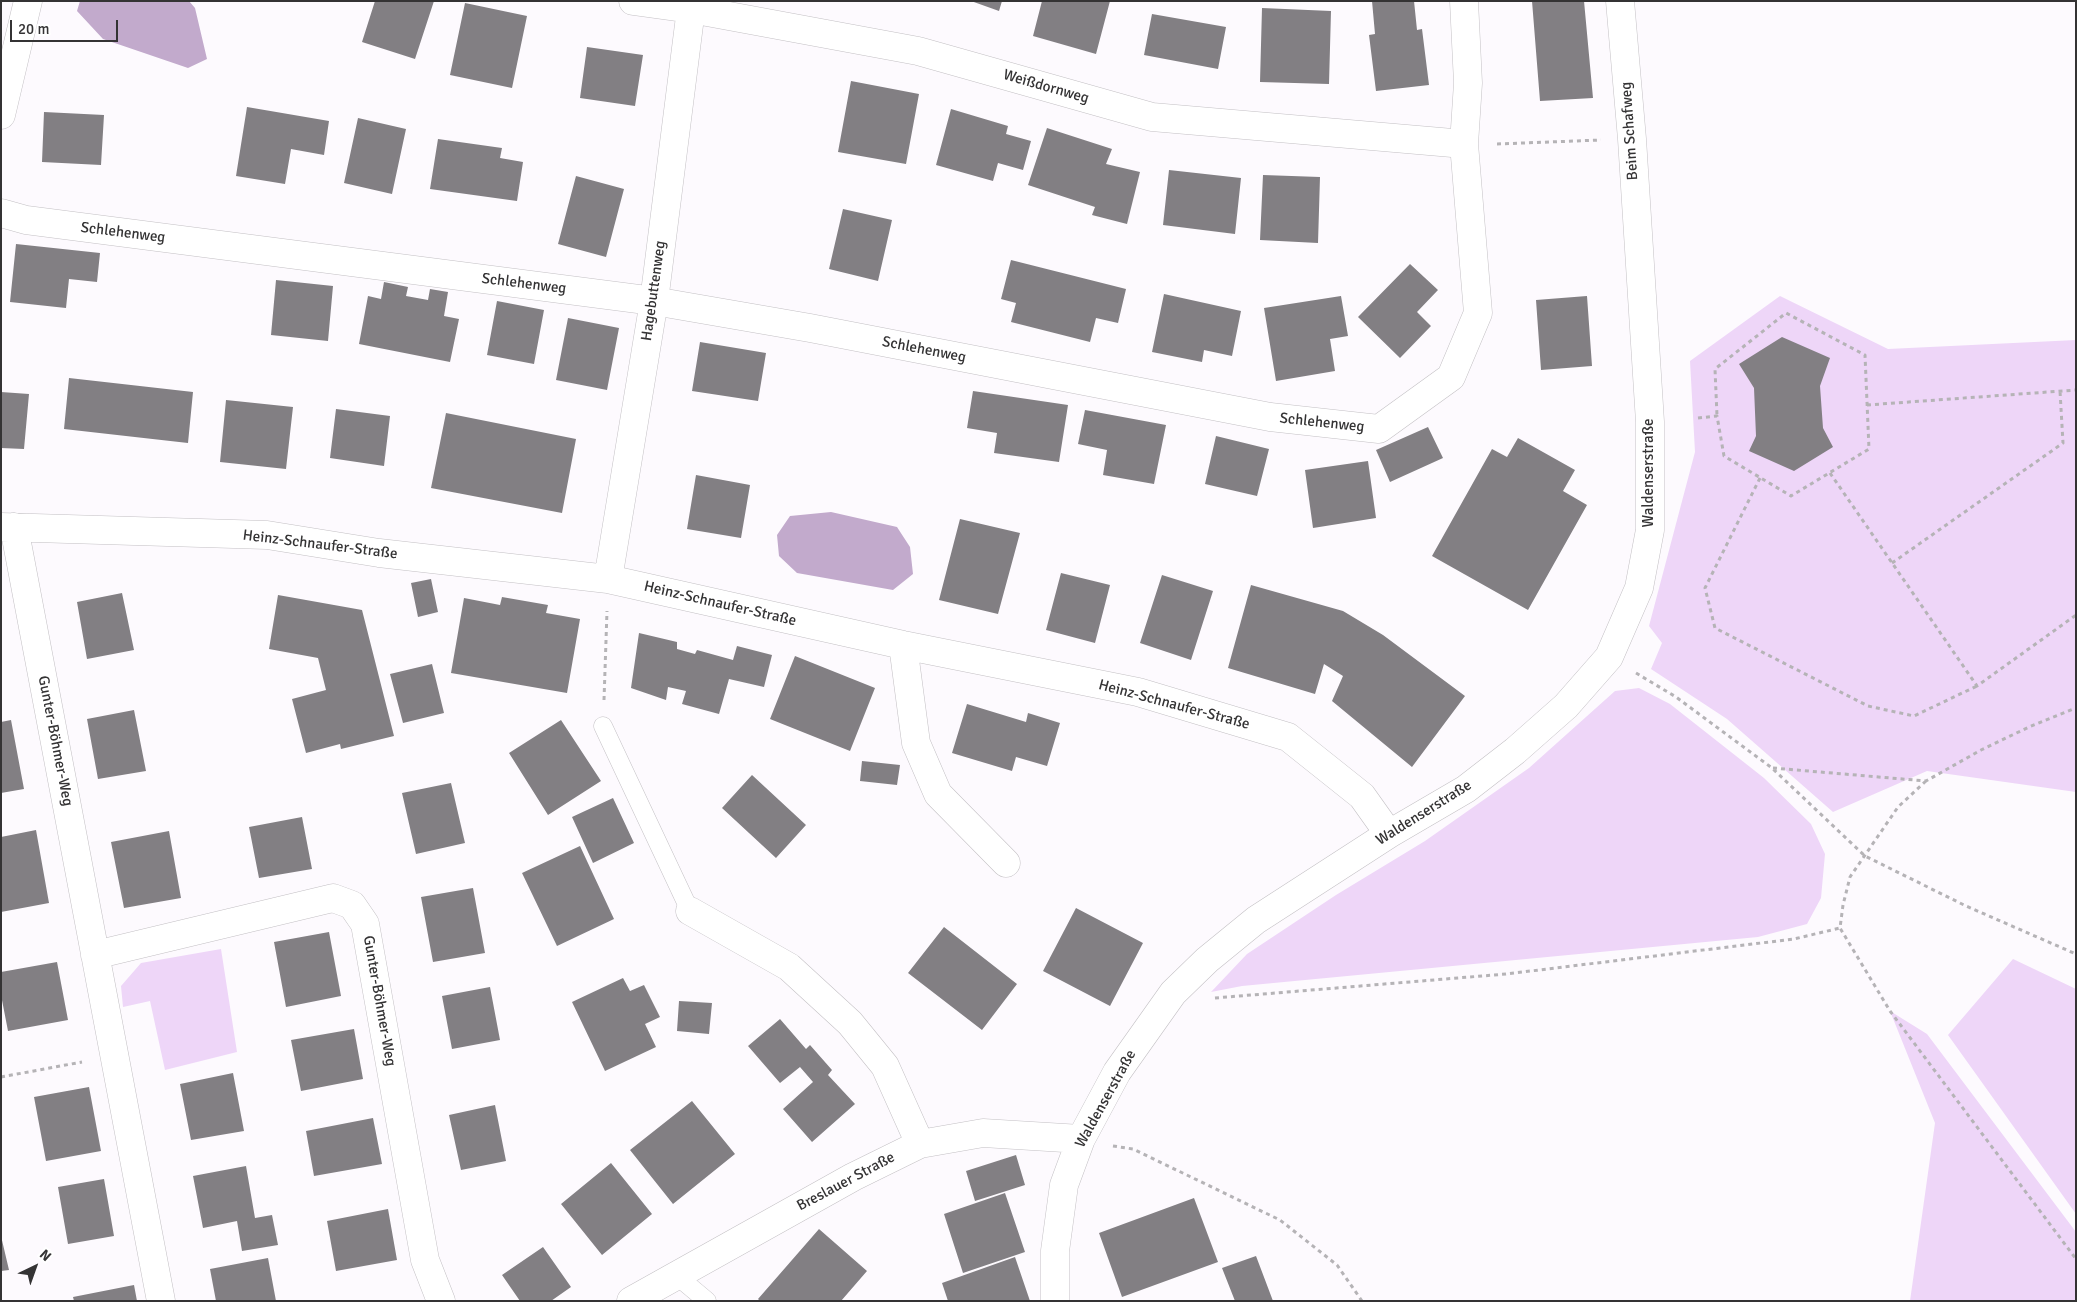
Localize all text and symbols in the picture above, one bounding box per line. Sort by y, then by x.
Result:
scale bar [12,10,120,42]
text: 20 m [18,20,49,38]
street label: Weißdornweg [1001,66,1091,108]
street label: Beim Schafweg [1618,81,1642,181]
street label: Schlehenweg [80,219,166,247]
street label: Hagebuttenweg [638,240,670,342]
street label: Schlehenweg [481,270,567,298]
street label: Schlehenweg [881,333,967,367]
street label: Schlehenweg [1279,410,1365,436]
street label: Waldenserstraße [1640,418,1658,528]
street label: Heinz-Schnaufer-Straße [242,527,398,563]
street label: Heinz-Schnaufer-Straße [642,578,798,630]
street label: Gunter-Böhmer-Weg [34,674,76,808]
street label: Heinz-Schnaufer-Straße [1096,676,1252,734]
street label: Waldenserstraße [1373,776,1475,850]
street label: Gunter-Böhmer-Weg [359,934,399,1068]
street label: Waldenserstraße [1072,1047,1140,1151]
street label: Breslauer Straße [794,1149,898,1215]
north arrow [10,1242,60,1292]
text: N [36,1246,55,1265]

